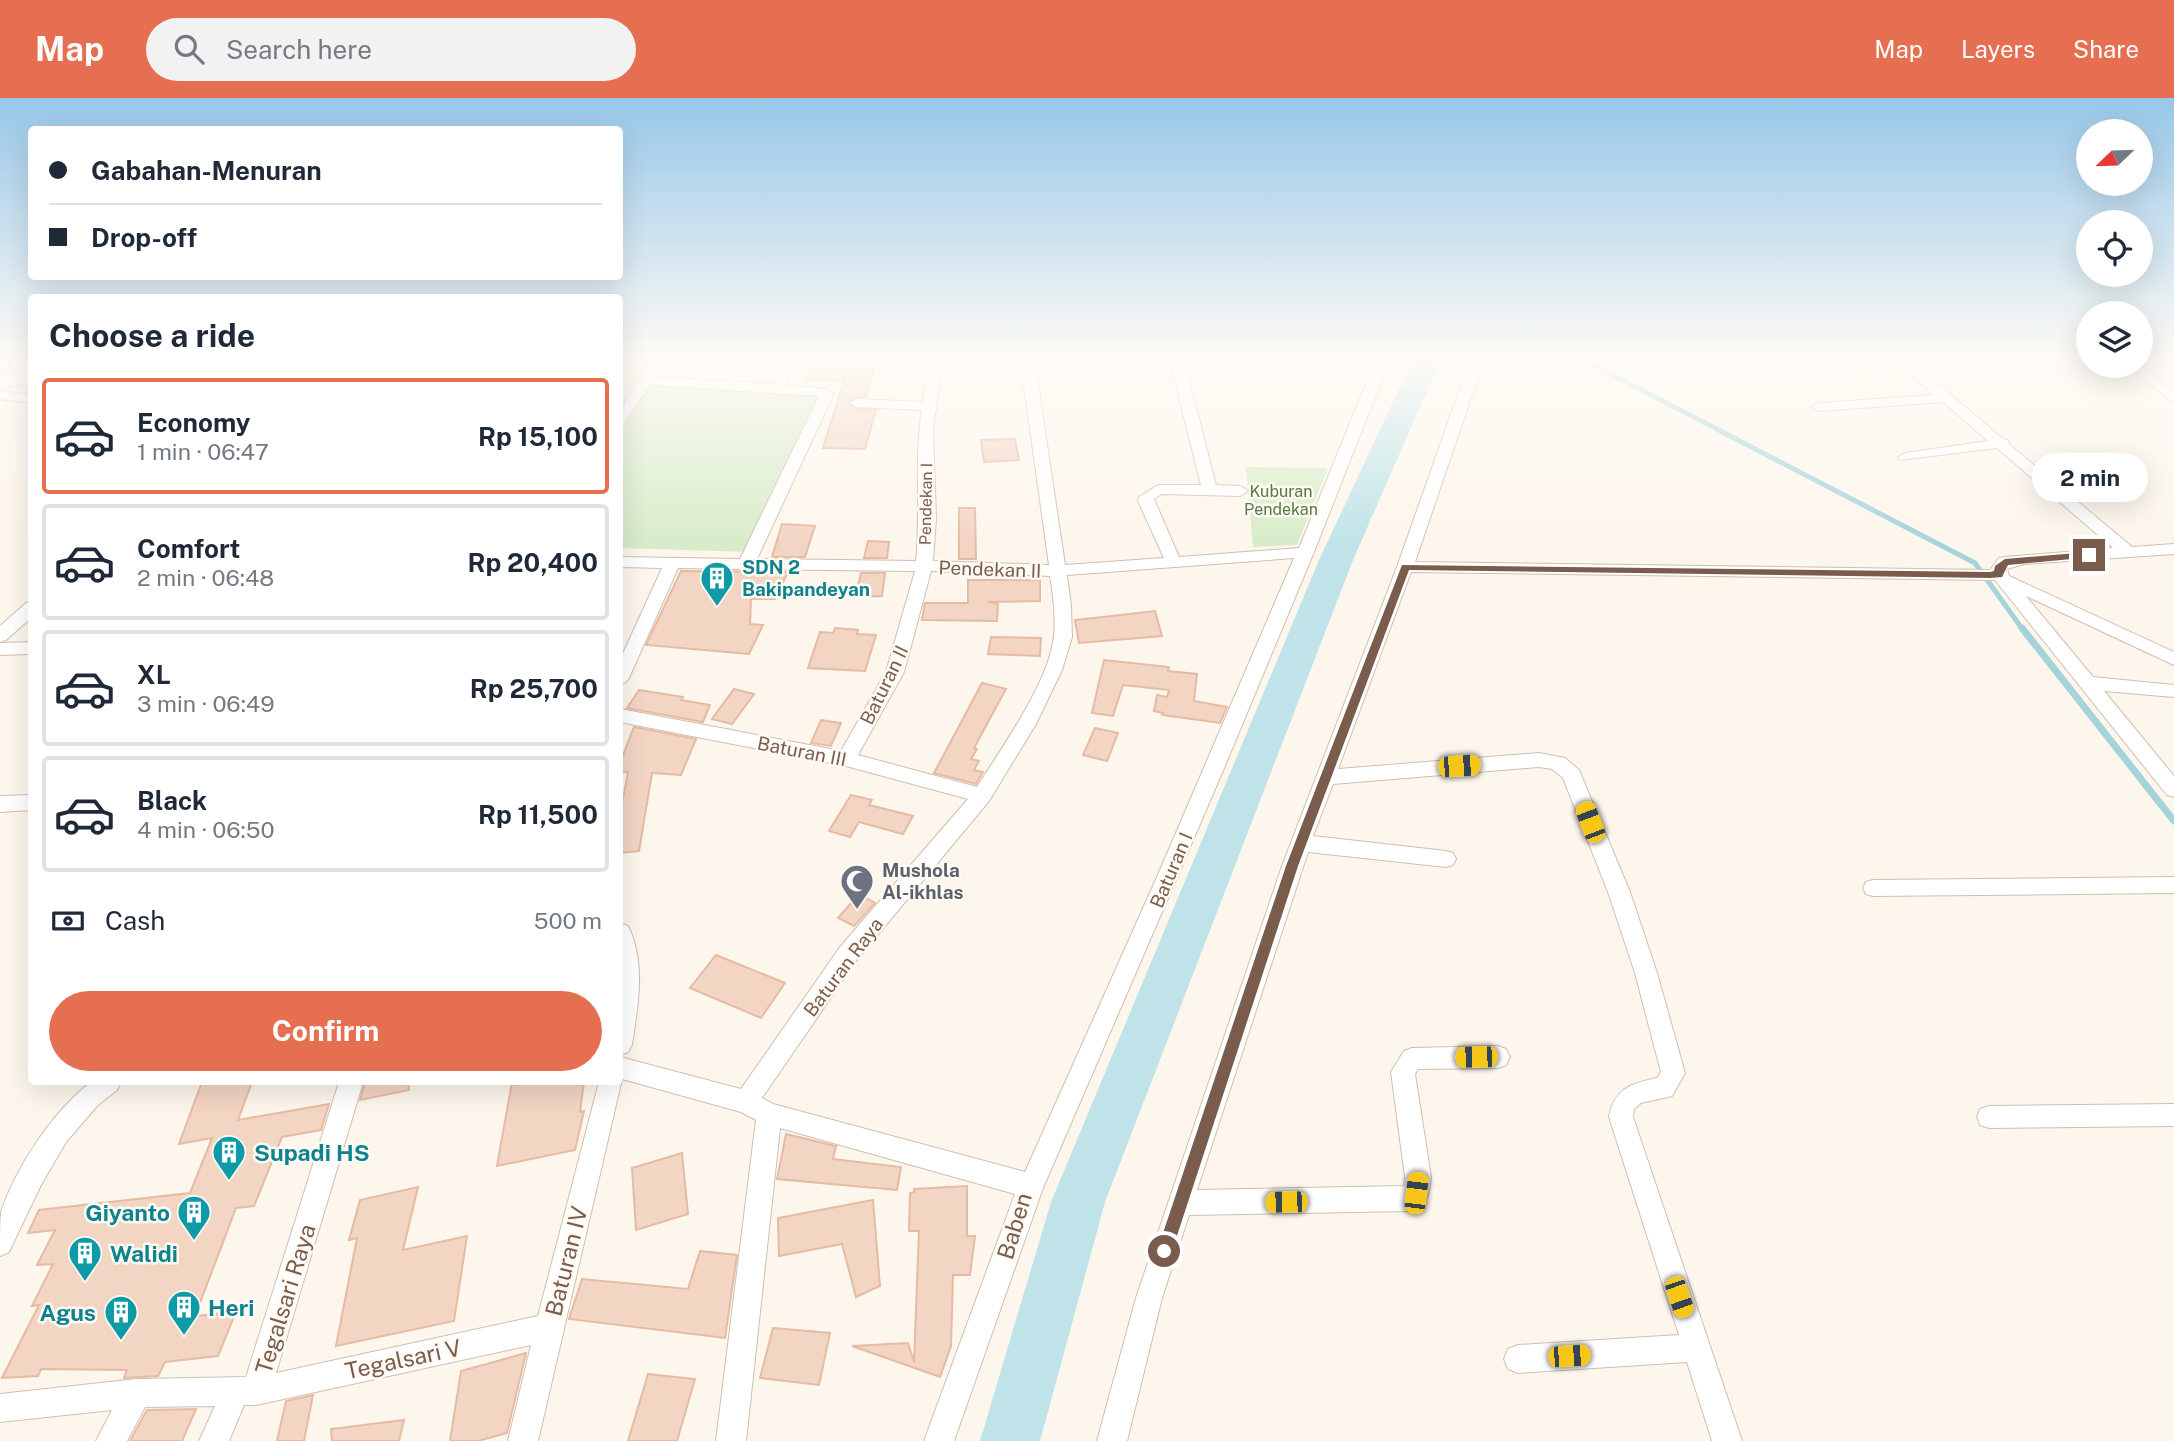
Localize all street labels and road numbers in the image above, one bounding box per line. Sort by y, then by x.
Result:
street label: Pendekan I [916,463,936,545]
street label: Pendekan II [938,556,1042,582]
street label: Baturan II [855,642,913,728]
street label: Baturan III [755,732,849,770]
street label: Baturan I [1145,829,1197,911]
street label: Baturan Raya [799,913,887,1021]
street label: Baben [991,1189,1037,1263]
street label: Baturan IV [539,1203,593,1319]
street label: Tegalsari Raya [249,1221,321,1377]
street label: Tegalsari V [343,1334,463,1384]

